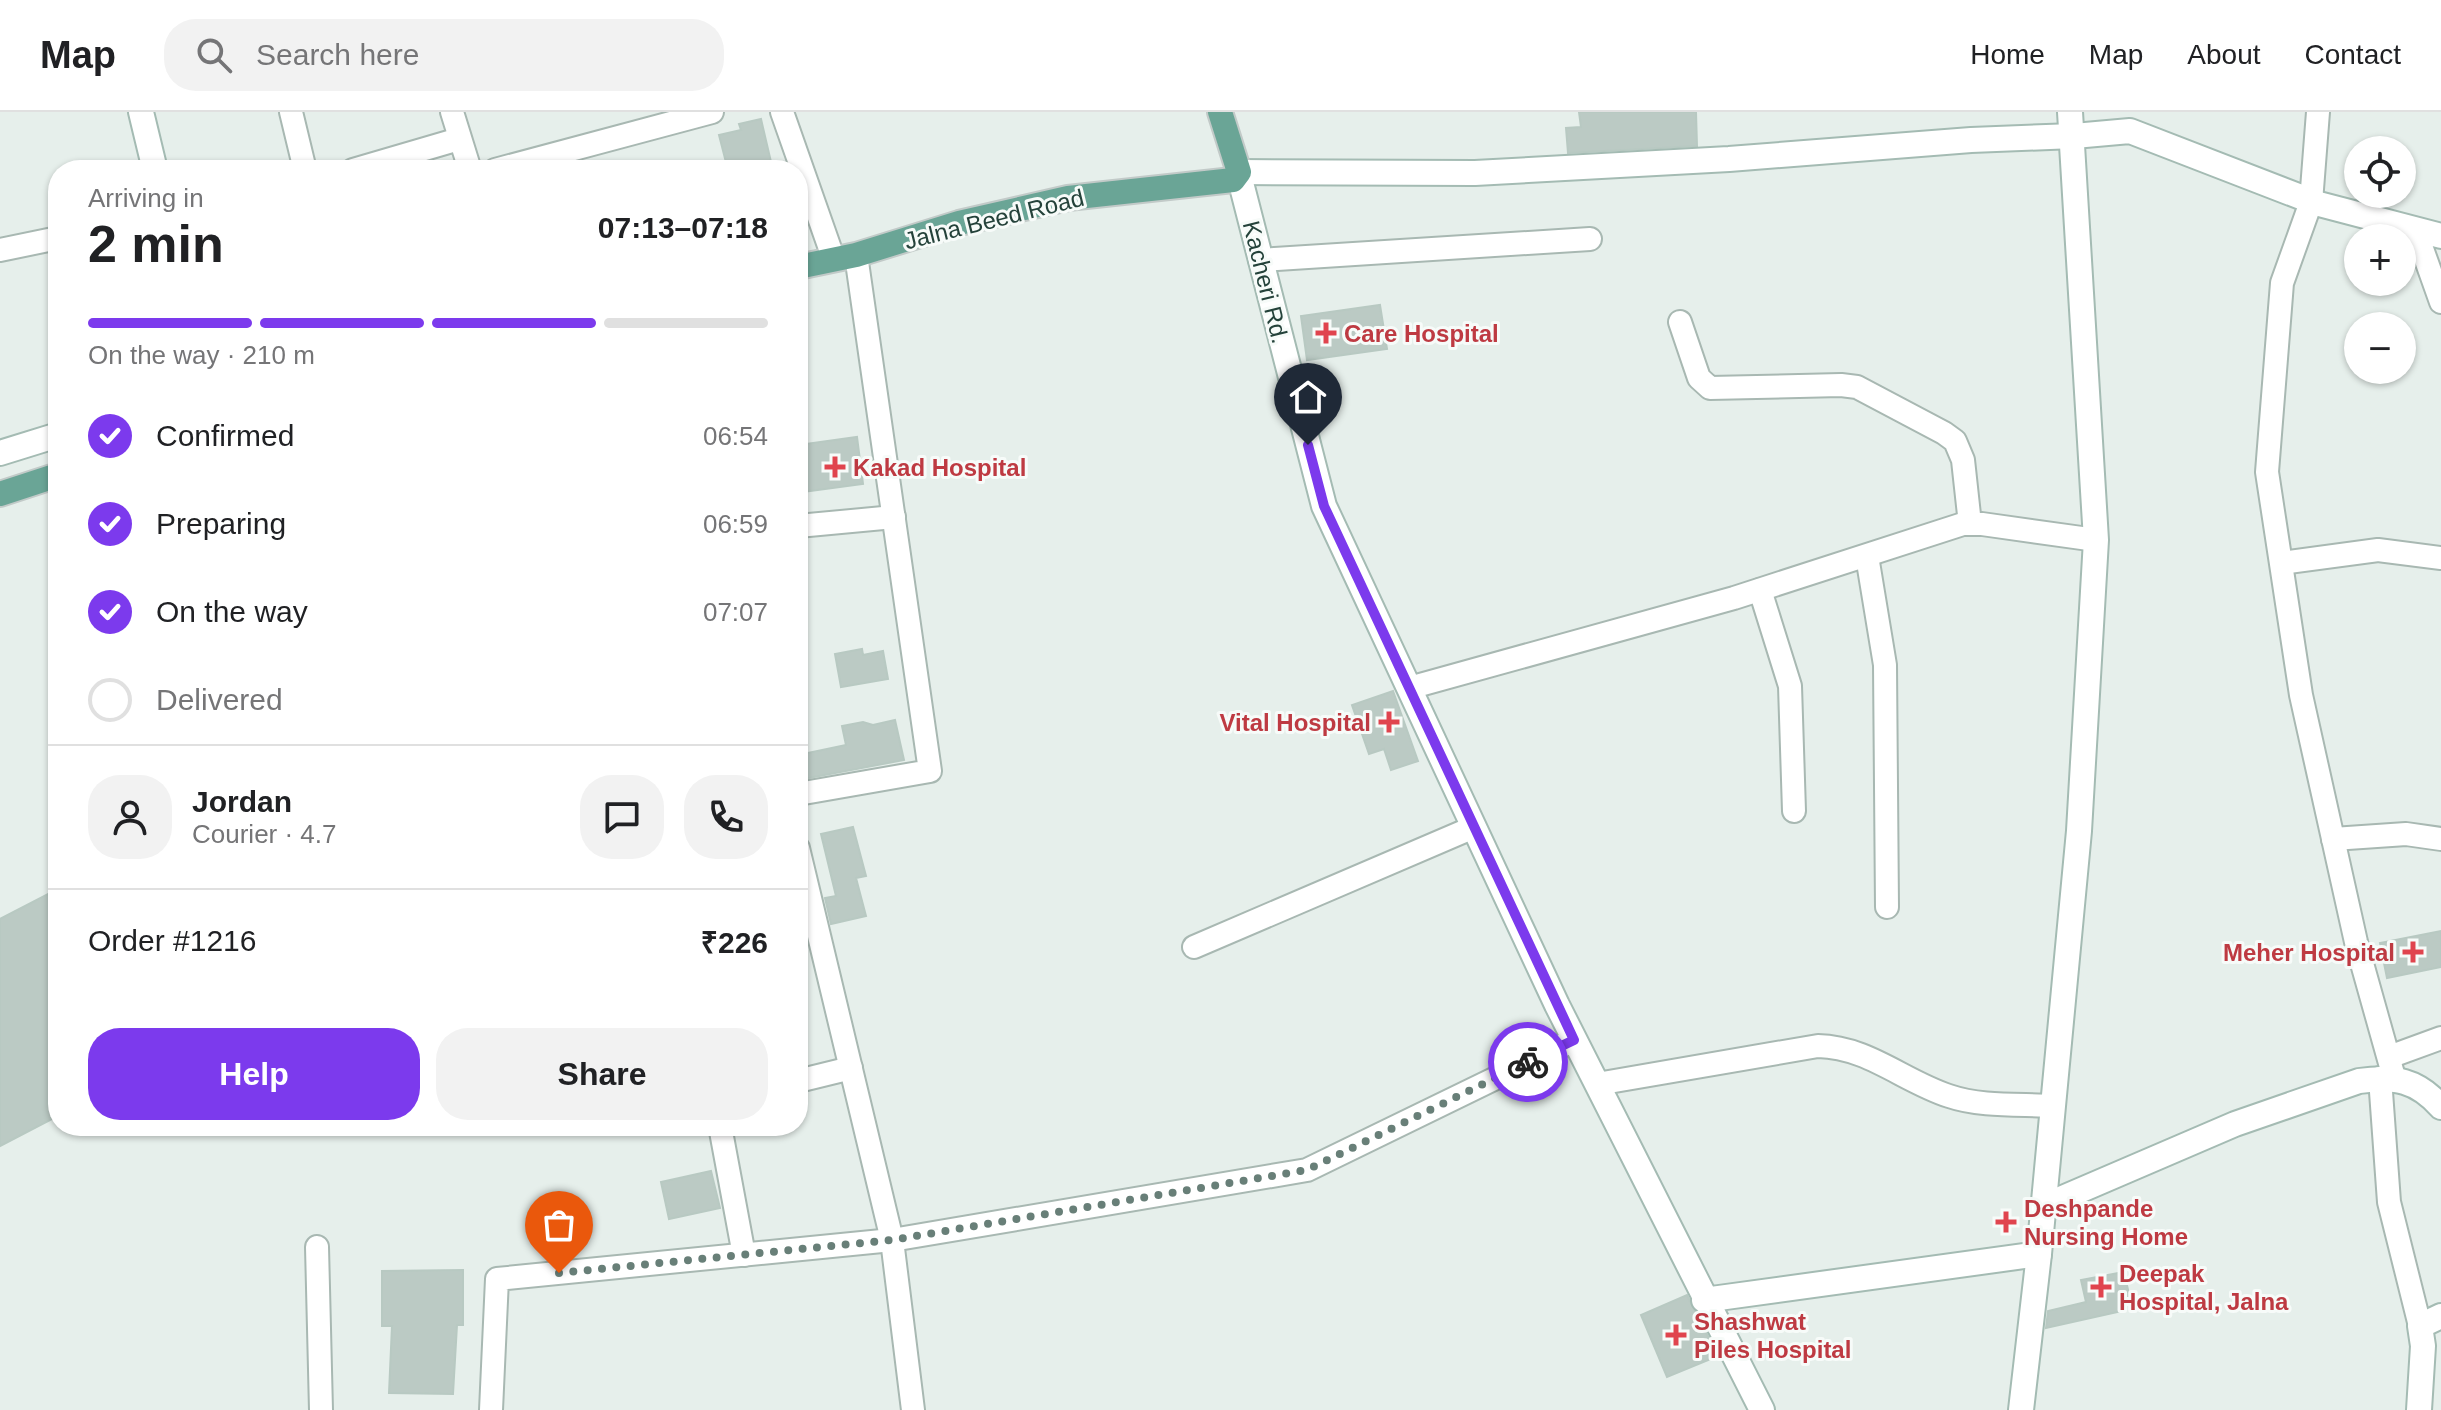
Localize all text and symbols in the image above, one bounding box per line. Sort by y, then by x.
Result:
search box [164,19,724,91]
icon: search [192,33,236,77]
text: Map [40,34,116,76]
text: Search here [256,38,419,71]
text: Home [1970,39,2045,70]
text: Map [2089,39,2143,70]
text: About [2187,39,2261,70]
text: Contact [2305,39,2401,70]
map controls [2344,136,2416,384]
button: locate [2344,136,2416,208]
text: Arriving in [88,183,204,213]
street label: Jalna Beed Road [901,184,1087,254]
text: 07:13–07:18 [598,211,768,244]
text: 2 min [88,215,224,273]
street label: Kacheri Rd. [1238,218,1294,346]
button: + [2344,224,2416,296]
button: − [2344,312,2416,384]
place label: Care Hospital [1344,320,1499,347]
marker: Care Hospital [1315,322,1337,344]
text: On the way · 210 m [88,340,315,370]
pin [1274,363,1342,445]
icon: home [1286,375,1330,419]
icon: check [88,414,132,458]
text: Confirmed [156,419,294,452]
text: 06:54 [703,421,768,451]
place label: Kakad Hospital [853,454,1026,481]
marker: Kakad Hospital [824,456,846,478]
icon: check [88,502,132,546]
text: Preparing [156,507,286,540]
text: 06:59 [703,509,768,539]
icon: check [88,590,132,634]
text: On the way [156,595,308,628]
text: 07:07 [703,597,768,627]
text: Delivered [156,683,283,716]
place label: Vital Hospital [1219,709,1371,736]
marker: Vital Hospital [1378,711,1400,733]
button: person [88,775,172,859]
button: chat [580,775,664,859]
button: phone [684,775,768,859]
text: Jordan [192,785,292,818]
text: Courier · 4.7 [192,819,337,849]
text: Order #1216 [88,924,256,957]
text: ₹226 [701,926,768,959]
place label: Meher Hospital [2223,939,2395,966]
marker: Meher Hospital [2402,941,2424,963]
courier [1488,1022,1568,1102]
button: Help [88,1028,420,1120]
button: Share [436,1028,768,1120]
icon: bike [1506,1040,1550,1084]
pin [525,1191,593,1273]
place label: Deshpande Nursing Home [2024,1195,2188,1250]
icon: bag [537,1203,581,1247]
marker: Deshpande Nursing Home [1995,1211,2017,1233]
place label: Deepak Hospital, Jalna [2119,1260,2289,1315]
marker: Deepak Hospital, Jalna [2090,1276,2112,1298]
place label: Shashwat Piles Hospital [1694,1308,1851,1363]
marker: Shashwat Piles Hospital [1665,1324,1687,1346]

